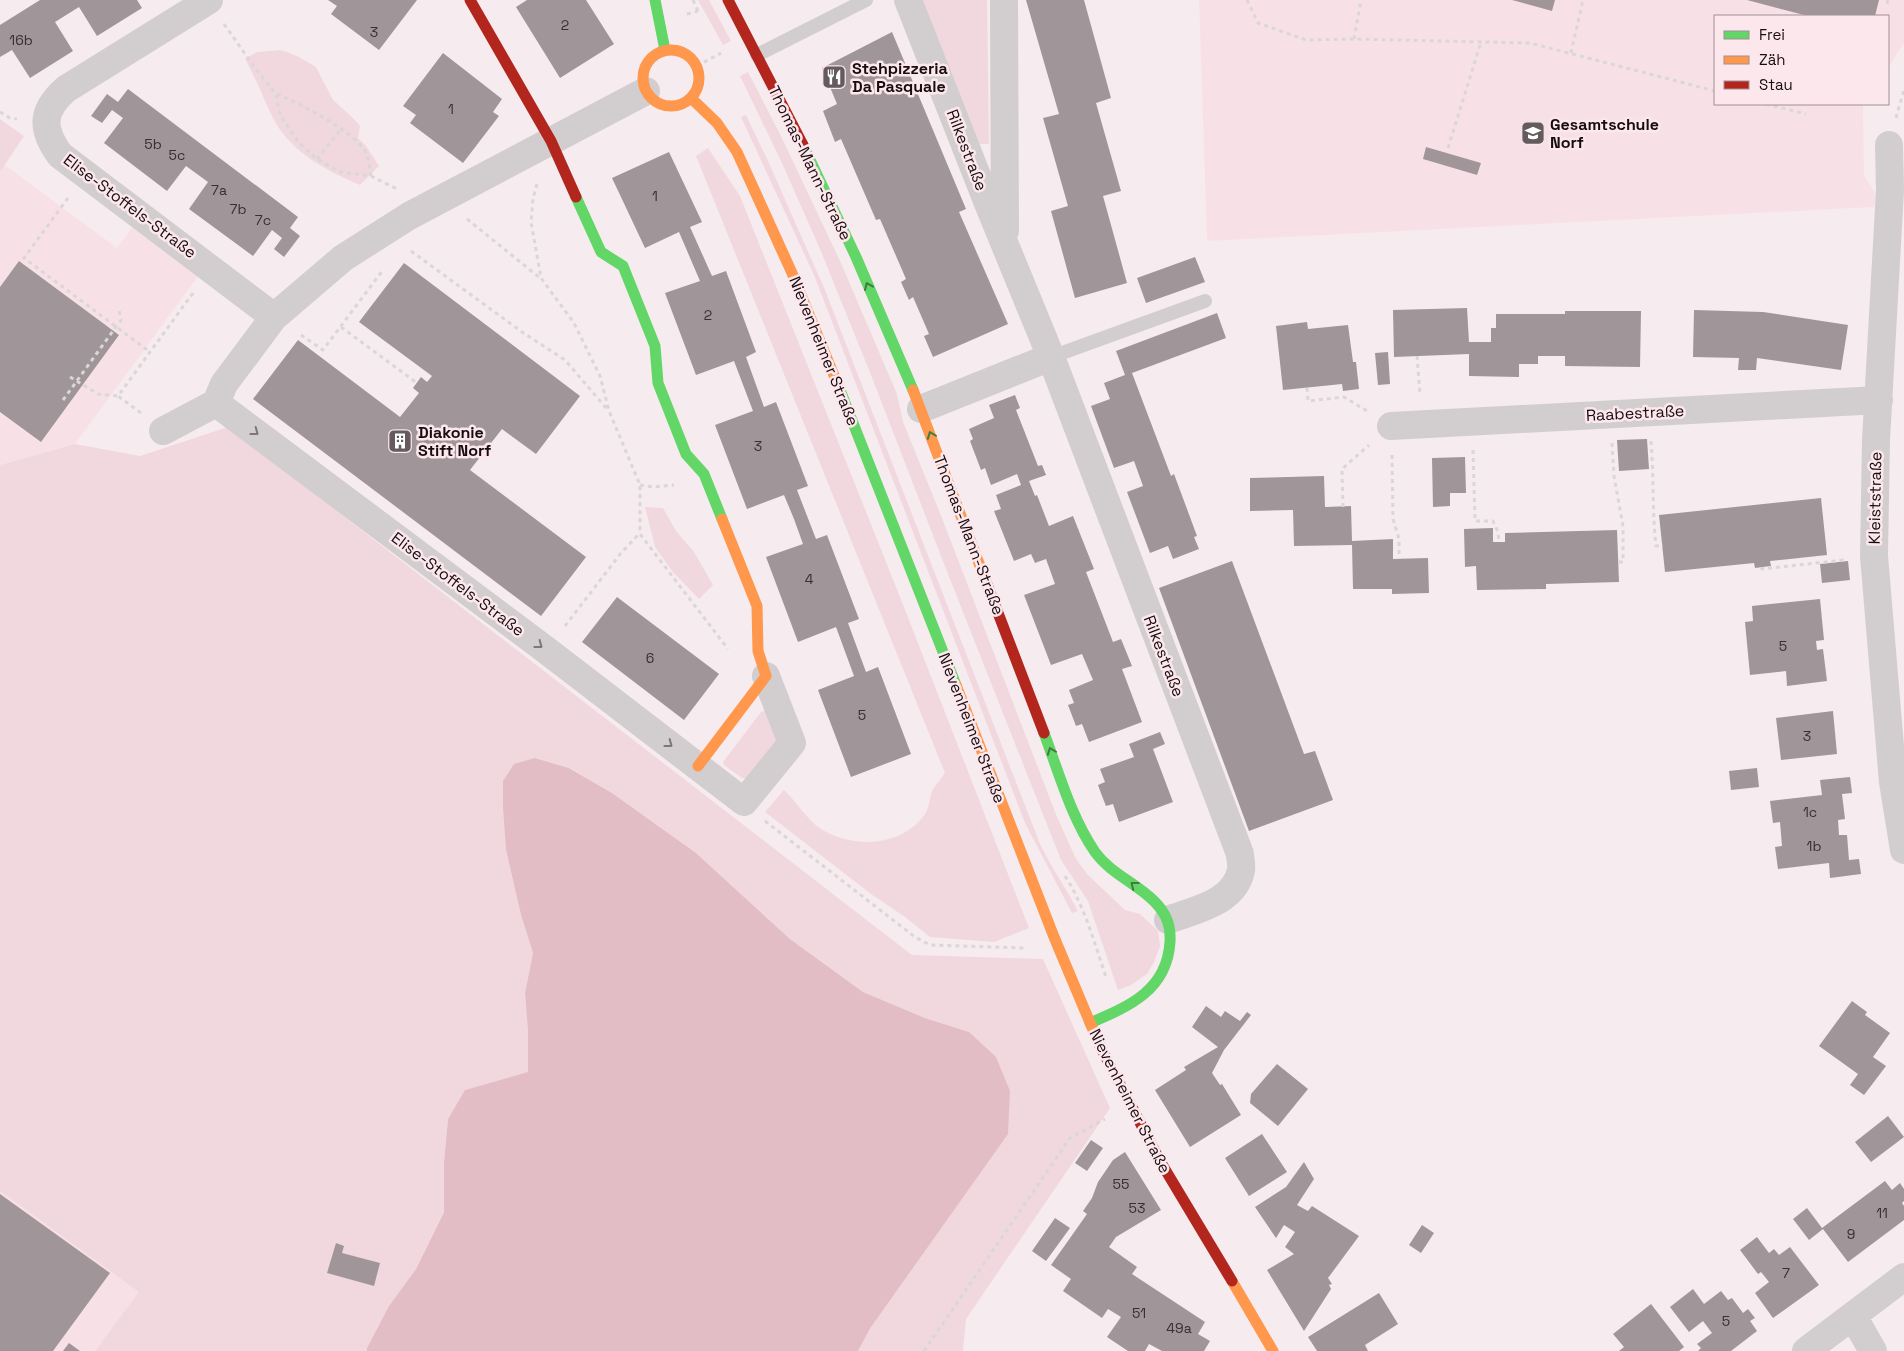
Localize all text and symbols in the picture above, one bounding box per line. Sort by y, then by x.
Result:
legend [1714,15,1889,105]
house number: 2 [561,16,569,34]
house number: 3 [370,23,378,41]
text: Frei [1759,25,1785,44]
house number: 16b [9,31,33,49]
text: Zäh [1759,50,1785,69]
place label: Stehpizzeria Da Pasquale [852,58,948,97]
restaurant icon: Stehpizzeria Da Pasquale [821,64,847,90]
text: Stau [1759,75,1793,94]
street label: Thomas-Mann-Straße [763,82,857,244]
house number: 1 [448,100,454,118]
street label: Rilkestraße [942,106,992,194]
place label: Gesamtschule Norf [1550,114,1659,153]
school or university icon: Gesamtschule Norf [1520,120,1546,146]
house number: 5b [144,135,162,153]
house number: 5c [169,146,185,164]
street label: Elise-Stoffels-Straße [59,149,201,263]
house number: 7a [211,181,227,199]
house number: 1 [652,187,658,205]
house number: 7b [230,200,246,218]
house number: 7c [255,211,271,229]
street label: Nievenheimer Straße [784,273,864,429]
one-way arrow [863,282,874,291]
house number: 2 [704,306,712,324]
street label: Raabestraße [1585,400,1685,426]
place label: Diakonie Stift Norf [418,422,491,461]
one-way arrow [249,427,258,435]
building icon: Diakonie Stift Norf [387,428,413,454]
one-way arrow [927,431,937,440]
house number: 3 [754,437,762,455]
street label: Kleiststraße [1864,451,1886,545]
street label: Thomas-Mann-Straße [929,452,1009,618]
street label: Elise-Stoffels-Straße [387,527,529,641]
house number: 4 [805,570,814,588]
street label: Rilkestraße [1139,612,1189,700]
house number: 5 [1779,637,1787,655]
one-way arrow [533,640,542,648]
house number: 6 [646,649,654,667]
street label: Nievenheimer Straße [934,650,1010,806]
house number: 5 [858,706,866,724]
house number: 3 [1803,727,1811,745]
one-way arrow [663,738,672,746]
one-way arrow [1047,747,1057,755]
house number: 1c [1803,803,1817,821]
house number: 1b [1807,837,1821,855]
one-way arrow [1131,882,1140,891]
street label: Nievenheimer Straße [1084,1025,1176,1177]
house number: 55 [1113,1175,1129,1193]
house number: 53 [1129,1199,1145,1217]
house number: 11 [1876,1204,1888,1222]
house number: 9 [1847,1225,1855,1243]
house number: 7 [1782,1264,1790,1282]
house number: 51 [1132,1304,1146,1322]
house number: 5 [1722,1312,1730,1330]
house number: 49a [1166,1319,1192,1337]

